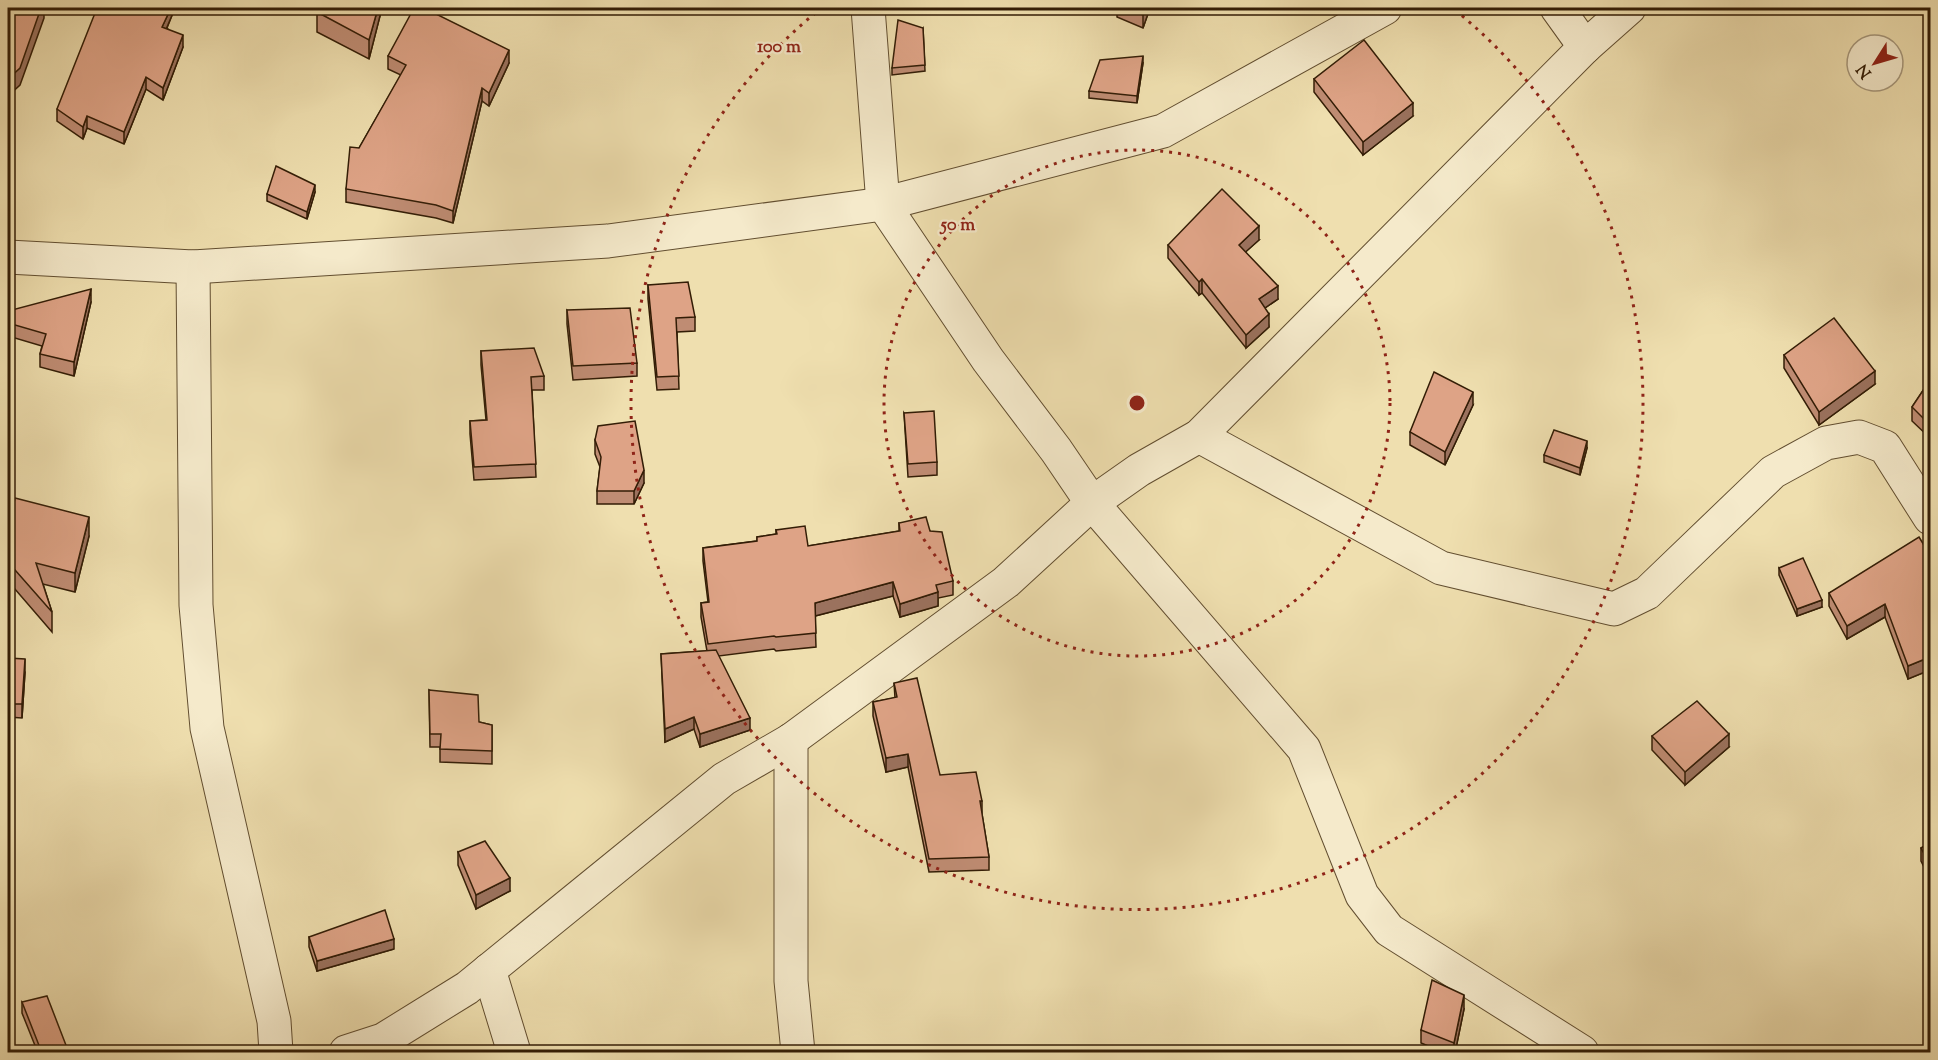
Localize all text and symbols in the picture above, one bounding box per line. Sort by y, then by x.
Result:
north arrow [1845,33,1905,93]
text: 100 m [757,35,801,61]
text: N [1852,58,1878,83]
text: 50 m [939,213,975,239]
centre of rings [1127,393,1147,413]

